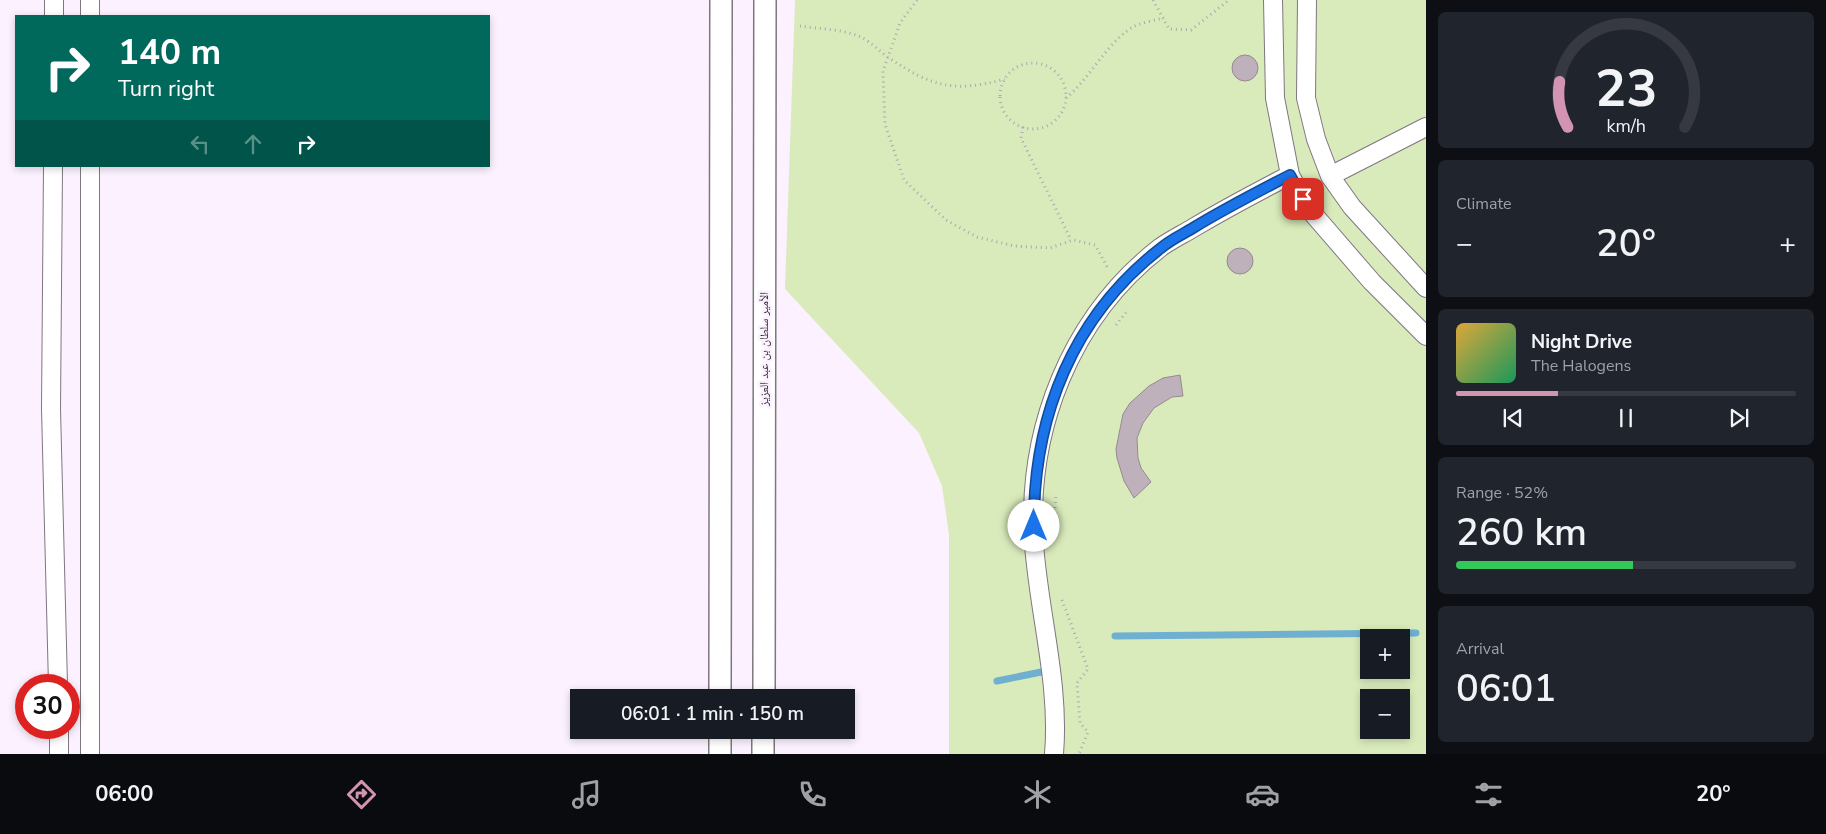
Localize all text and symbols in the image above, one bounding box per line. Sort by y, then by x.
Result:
text: 140 m [118,29,221,76]
icon: right [35,35,100,100]
text: 23 [1595,53,1657,124]
text: Turn right [118,74,214,104]
text: km/h [1606,114,1646,138]
icon: left [186,130,214,158]
icon: ahead [239,130,267,158]
icon: right [292,130,320,158]
pin [1282,178,1324,220]
icon: arrive [1289,185,1317,213]
text: Climate [1456,193,1511,215]
text: 20° [1596,218,1656,269]
text: − [1456,225,1473,263]
text: + [1779,225,1796,263]
street label: الأمير سلطان بن عبد العزيز [756,292,772,407]
text: Night Drive [1531,329,1632,355]
text: The Halogens [1531,355,1631,377]
icon: previous [1499,404,1527,432]
icon: pause [1612,404,1640,432]
icon: next [1725,404,1753,432]
text: Range · 52% [1456,482,1548,504]
position arrow [1007,499,1059,551]
text: 260 km [1456,507,1587,558]
map controls [1360,629,1410,739]
button: + [1360,629,1410,679]
text: Arrival [1456,638,1504,660]
text: 06:01 [1456,663,1556,714]
speed limit sign: 30 [15,674,80,739]
button: − [1360,689,1410,739]
text: 06:01 · 1 min · 150 m [621,701,804,727]
icon: directions [344,777,379,812]
icon: music [569,777,604,812]
icon: phone [795,777,830,812]
icon: climate [1020,777,1055,812]
icon: car [1245,777,1280,812]
icon: filters [1471,777,1506,812]
text: 06:00 [95,779,153,809]
text: 20° [1696,779,1731,809]

